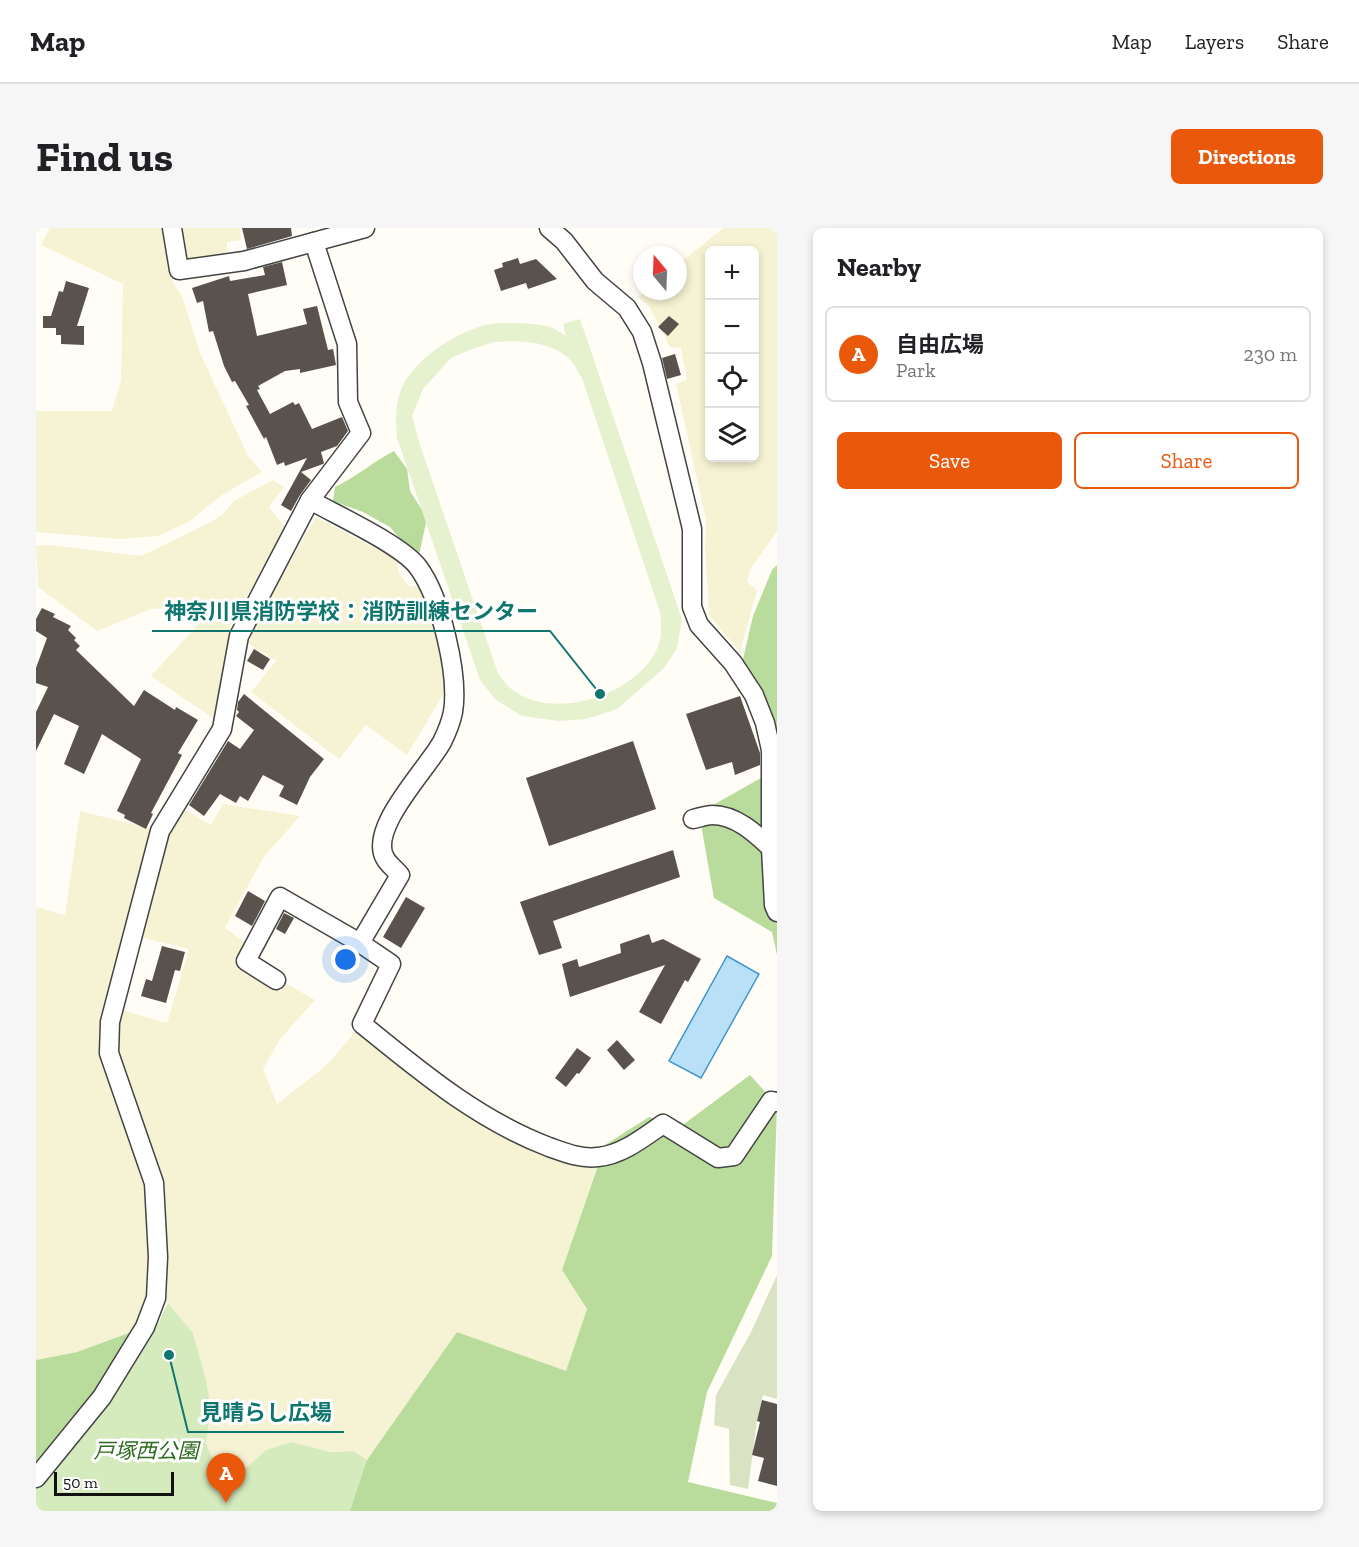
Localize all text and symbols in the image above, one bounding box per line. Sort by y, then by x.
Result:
text: Map [30,25,85,58]
text: Map [1112,29,1152,54]
text: Layers [1185,29,1244,54]
text: Share [1277,29,1329,54]
button: Directions [1171,129,1323,184]
text: Find us [36,131,173,182]
north arrow [633,246,687,300]
map controls [705,246,759,462]
button: + [705,246,759,300]
text: Nearby [837,251,921,283]
button: − [705,300,759,354]
text: 自由広場 [896,331,984,358]
text: A [852,342,865,366]
text: 230 m [1244,342,1297,366]
button: locate [705,354,759,408]
text: Park [896,358,936,382]
button: layers [705,408,759,462]
button: Save [837,432,1062,489]
button: Share [1074,432,1299,489]
callout: 神奈川県消防学校：消防訓練センター [152,591,550,631]
text: 神奈川県消防学校：消防訓練センター [164,598,538,625]
your location [331,945,360,974]
callout: 見晴らし広場 [188,1392,344,1432]
text: 見晴らし広場 [200,1399,332,1426]
park label: 戸塚西公園 [94,1438,201,1463]
pin: A [206,1454,246,1503]
scale bar [54,1469,174,1496]
text: 50 m [63,1473,98,1492]

